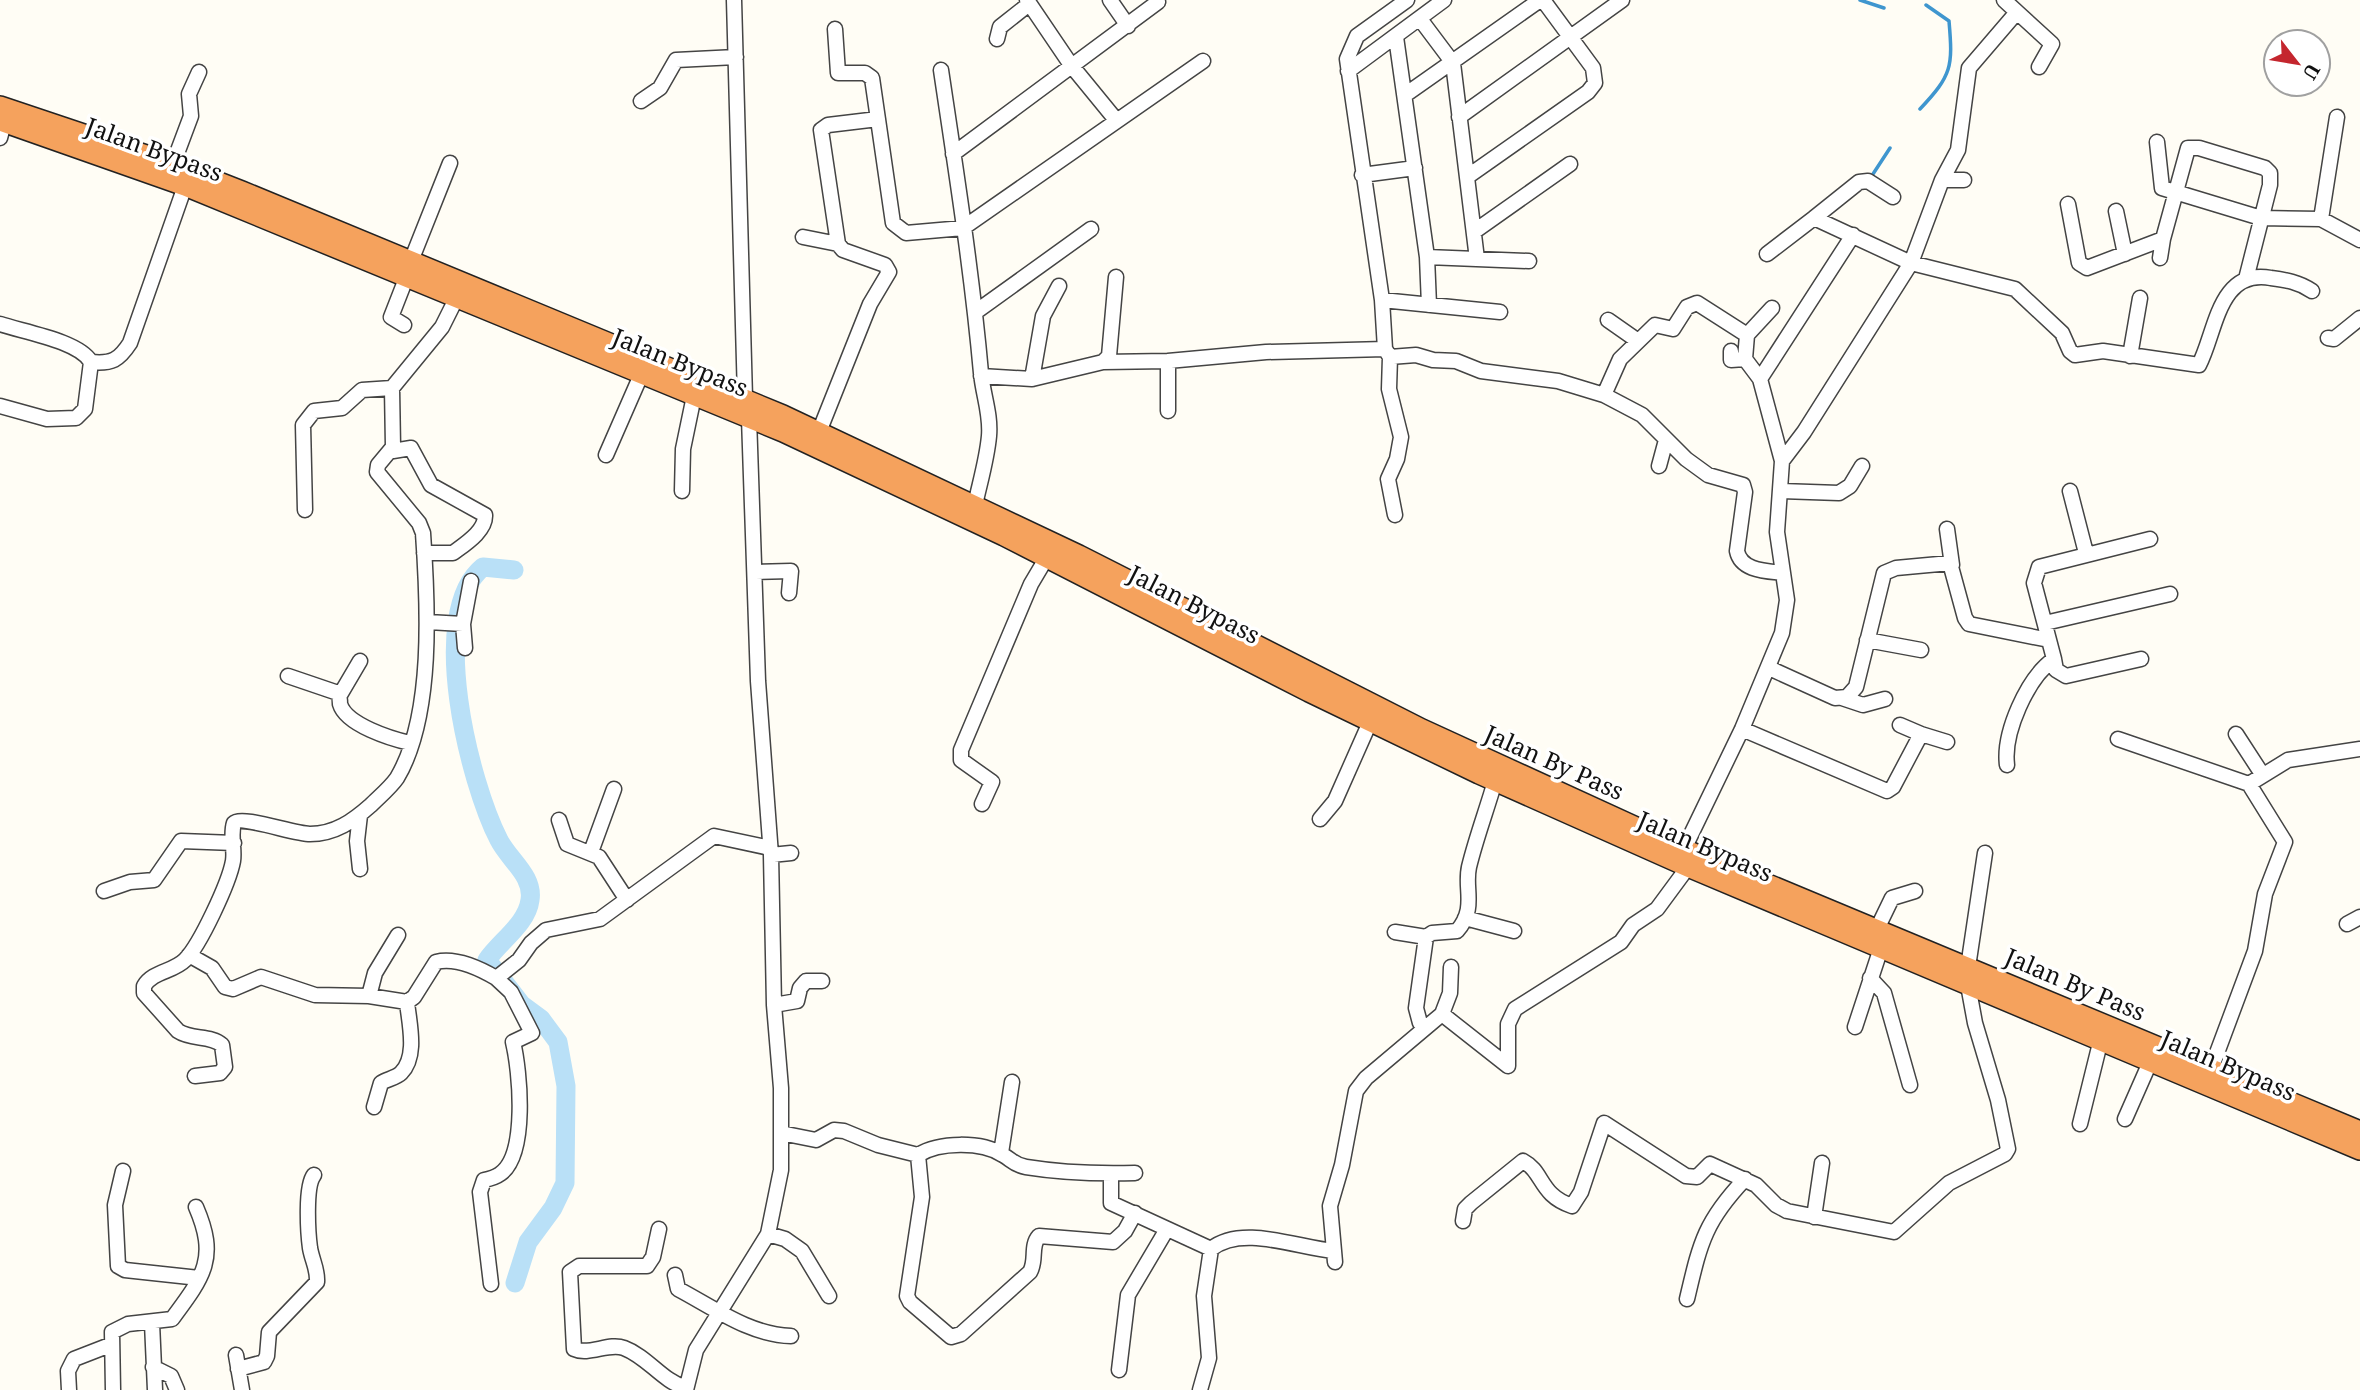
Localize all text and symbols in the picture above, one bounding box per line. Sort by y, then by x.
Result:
north arrow [2262,28,2332,98]
text: U [2297,59,2326,85]
street label: Jalan Bypass [81,108,228,189]
street label: Jalan Bypass [607,319,753,404]
street label: Jalan Bypass [1122,556,1266,651]
street label: Jalan By Pass [1479,716,1630,807]
street label: Jalan Bypass [1632,802,1778,889]
street label: Jalan By Pass [1999,939,2151,1028]
street label: Jalan Bypass [2155,1021,2301,1108]

